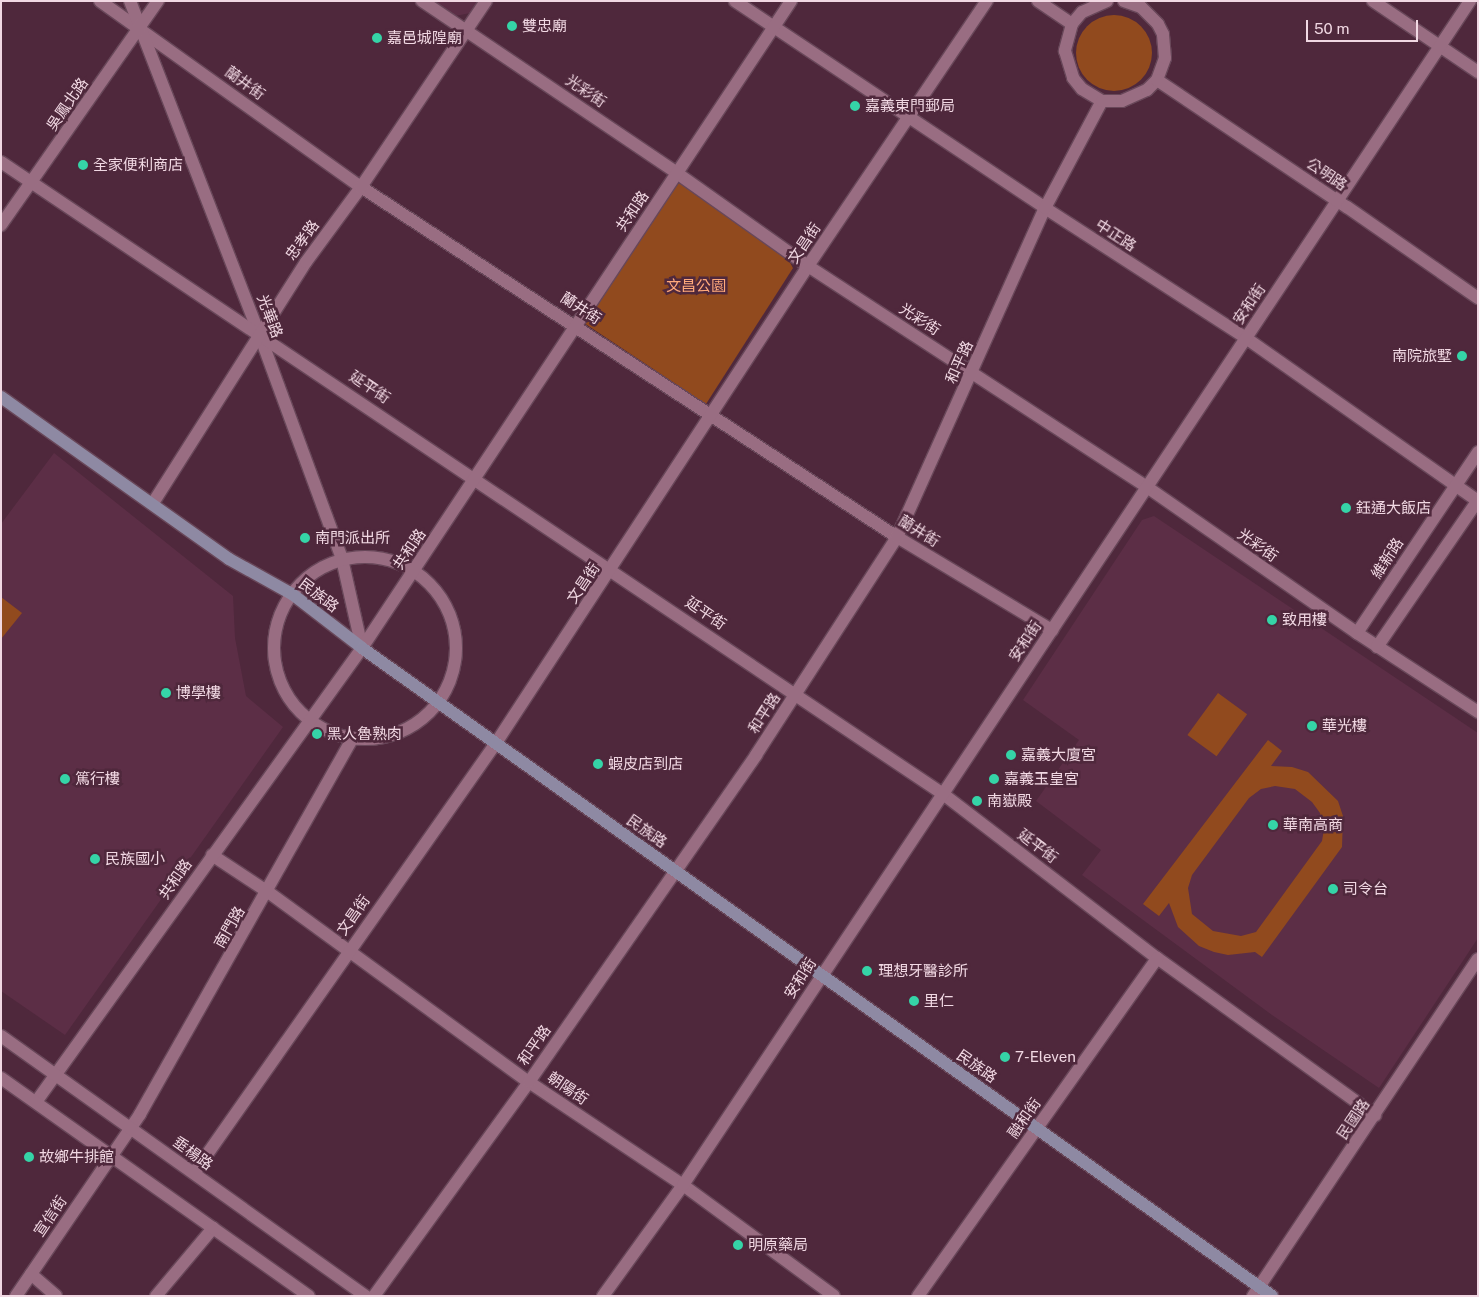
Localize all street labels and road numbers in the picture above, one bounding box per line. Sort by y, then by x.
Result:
street label: 蘭井街 [222,62,268,104]
street label: 光彩街 [562,71,610,111]
street label: 吳鳳北路 [42,74,92,134]
street label: 公明路 [1303,154,1351,194]
street label: 共和路 [612,187,652,235]
street label: 中正路 [1092,215,1140,255]
street label: 忠孝路 [281,217,323,263]
street label: 文昌街 [784,219,824,267]
street label: 安和街 [1229,280,1269,328]
street label: 蘭井街 [557,288,605,328]
street label: 光華路 [254,292,286,340]
street label: 光彩街 [896,299,944,339]
street label: 和平路 [942,338,976,386]
street label: 延平街 [346,367,394,407]
street label: 蘭井街 [895,511,943,551]
street label: 共和路 [389,525,429,573]
street label: 光彩街 [1234,525,1282,565]
street label: 維新路 [1367,534,1407,582]
street label: 文昌街 [563,559,603,607]
street label: 民族路 [296,574,342,616]
street label: 延平街 [682,593,730,633]
street label: 安和街 [1005,617,1045,665]
street label: 和平路 [744,689,784,737]
street label: 民族路 [623,811,671,851]
street label: 延平街 [1015,825,1061,867]
street label: 共和路 [155,855,195,903]
street label: 文昌街 [333,891,373,939]
street label: 南門路 [210,903,248,951]
street label: 安和街 [780,954,820,1002]
street label: 和平路 [514,1021,554,1069]
street label: 民族路 [953,1046,1001,1086]
street label: 朝陽街 [544,1068,592,1108]
street label: 融和街 [1004,1094,1044,1142]
street label: 民國路 [1333,1095,1373,1143]
street label: 垂楊路 [170,1132,216,1174]
street label: 宣信街 [30,1192,70,1240]

